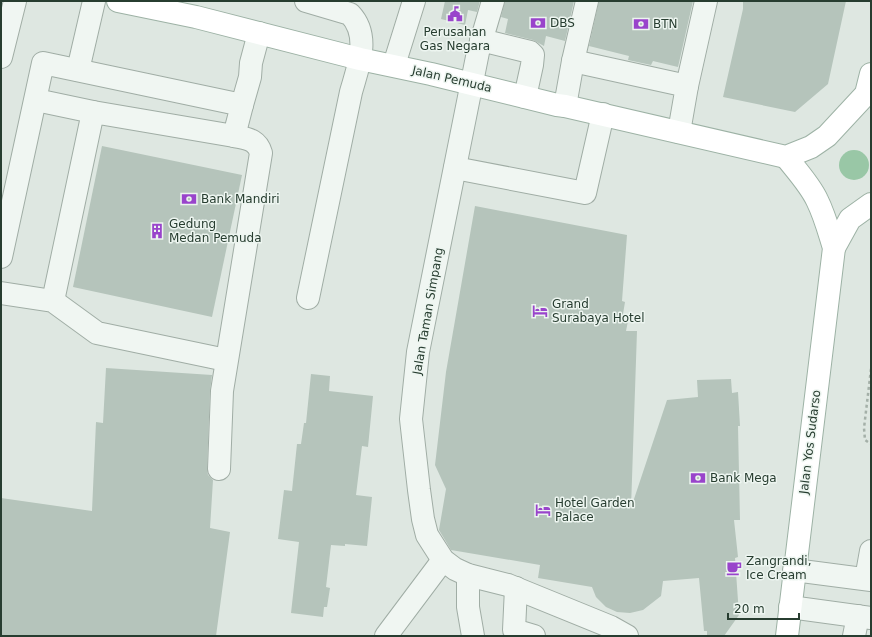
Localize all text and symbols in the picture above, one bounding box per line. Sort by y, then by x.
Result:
public building icon: Perusahan Gas Negara [446,5,464,23]
bank icon: DBS [529,14,547,32]
bank icon: BTN [632,15,650,33]
place label: DBS [550,16,575,30]
place label: BTN [653,17,678,31]
place label: Perusahan Gas Negara [420,25,490,53]
street label: Jalan Pemuda [410,63,493,95]
bank icon: Bank Mandiri [180,190,198,208]
place label: Bank Mandiri [201,192,280,206]
place label: Gedung Medan Pemuda [169,217,262,245]
building icon: Gedung Medan Pemuda [148,222,166,240]
street label: Jalan Taman Simpang [410,246,446,377]
place label: Grand Surabaya Hotel [552,297,645,325]
hotel icon: Grand Surabaya Hotel [531,302,549,320]
street label: Jalan Yos Sudarso [797,389,823,496]
bank icon: Bank Mega [689,469,707,487]
place label: Bank Mega [710,471,777,485]
place label: Hotel Garden Palace [555,496,635,524]
hotel icon: Hotel Garden Palace [534,501,552,519]
place label: Zangrandi, Ice Cream [746,554,811,582]
cafe icon: Zangrandi, Ice Cream [725,559,743,577]
scale bar [728,595,799,621]
text: 20 m [734,602,765,616]

